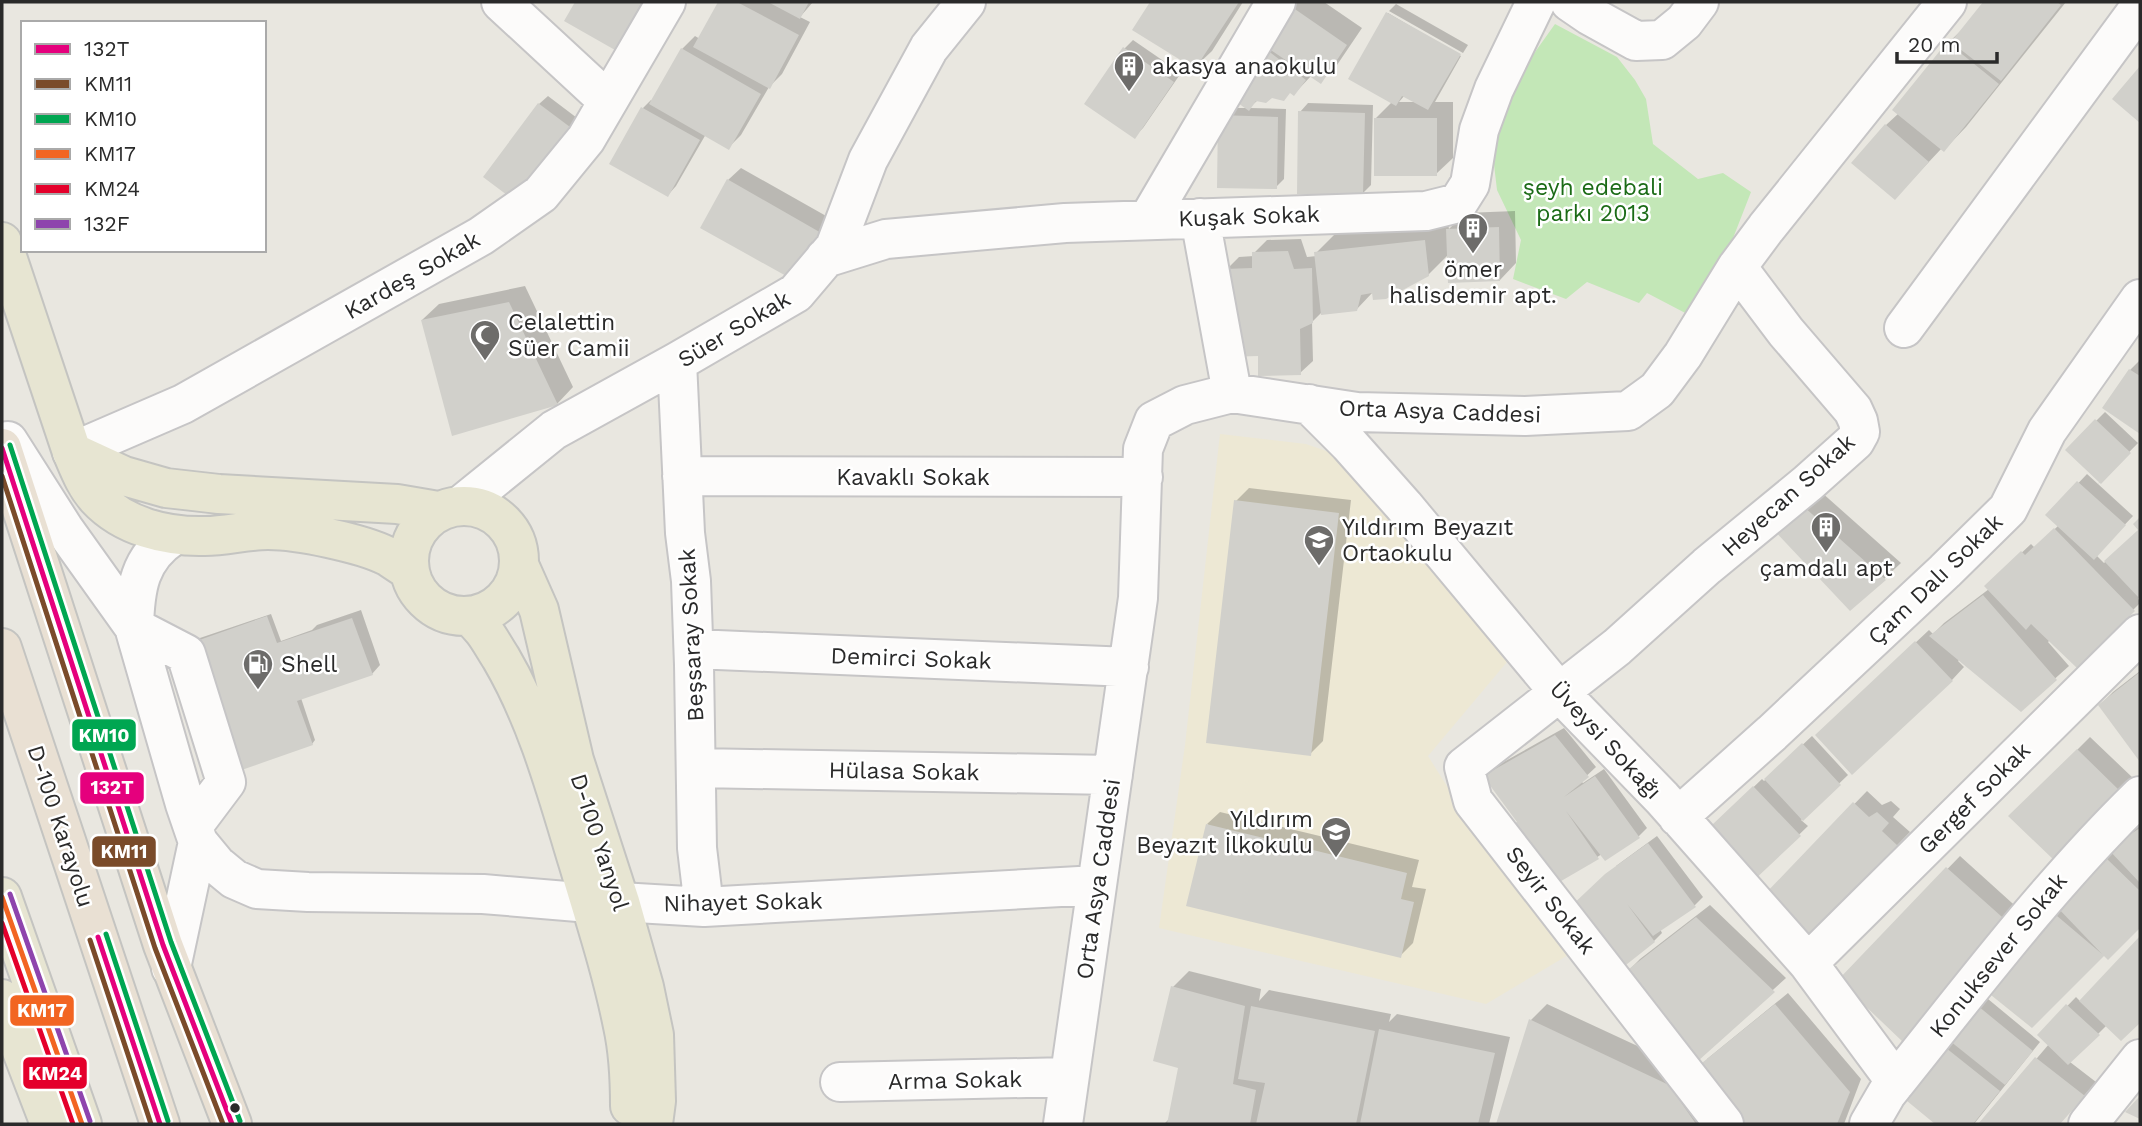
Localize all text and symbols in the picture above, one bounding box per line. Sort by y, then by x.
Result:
legend [21,21,266,252]
scale bar [1897,21,1997,65]
text: 20 m [1908,32,1960,57]
text: 132T [84,36,130,61]
building icon: akasya anaokulu [1112,49,1146,93]
place label: akasya anaokulu [1152,53,1337,80]
text: KM11 [84,71,132,96]
text: KM10 [84,106,137,131]
text: KM17 [84,141,136,166]
park label: şeyh edebali parkı 2013 [1523,174,1663,227]
text: KM24 [84,176,140,201]
street label: Kuşak Sokak [1178,201,1320,232]
text: 132F [84,211,130,236]
building icon: ömer halisdemir apt. [1456,211,1490,255]
street label: Kardeş Sokak [340,226,485,325]
place label: ömer halisdemir apt. [1389,256,1557,309]
street label: Süer Sokak [673,285,795,374]
place label: Celalettin Süer Camii [508,309,630,362]
mosque icon: Celalettin Süer Camii [468,318,502,362]
street label: Orta Asya Caddesi [1338,394,1542,429]
street label: Heyecan Sokak [1716,428,1861,562]
street label: Kavaklı Sokak [836,464,990,491]
street label: Çam Dalı Sokak [1862,508,2008,650]
building icon: çamdalı apt [1809,510,1843,554]
place label: Yıldırım Beyazıt Ortaokulu [1342,514,1514,567]
school or university icon: Yıldırım Beyazıt Ortaokulu [1302,523,1336,567]
street label: Beşsaray Sokak [673,548,710,722]
place label: çamdalı apt [1759,555,1893,582]
street label: Demirci Sokak [830,642,992,675]
fuel station icon: Shell [241,647,275,691]
place label: Shell [281,651,337,678]
street label: Üveysi Sokağı [1544,676,1667,805]
line badge: KM10 [71,718,137,752]
text: KM10 [79,724,129,747]
street label: Gergef Sokak [1913,737,2036,860]
street label: D-100 Karayolu [22,742,99,911]
street label: Hülasa Sokak [828,757,980,786]
street label: D-100 Yanyol [565,770,634,914]
line badge: 132T [79,771,145,805]
text: 132T [90,776,134,799]
street label: Orta Asya Caddesi [1071,777,1126,981]
place label: Yıldırım Beyazıt İlkokulu [1136,806,1313,859]
school or university icon: Yıldırım Beyazıt İlkokulu [1319,815,1353,859]
line badge: KM11 [91,835,157,868]
text: KM11 [101,840,147,863]
street label: Seyir Sokak [1500,841,1601,960]
street label: Konuksever Sokak [1924,868,2073,1043]
street label: Nihayet Sokak [663,888,823,917]
line badge: KM17 [9,994,75,1027]
text: KM17 [17,999,67,1022]
line badge: KM24 [22,1056,88,1090]
text: KM24 [28,1062,82,1085]
street label: Arma Sokak [888,1066,1022,1095]
unlabelled marker [228,1101,242,1115]

